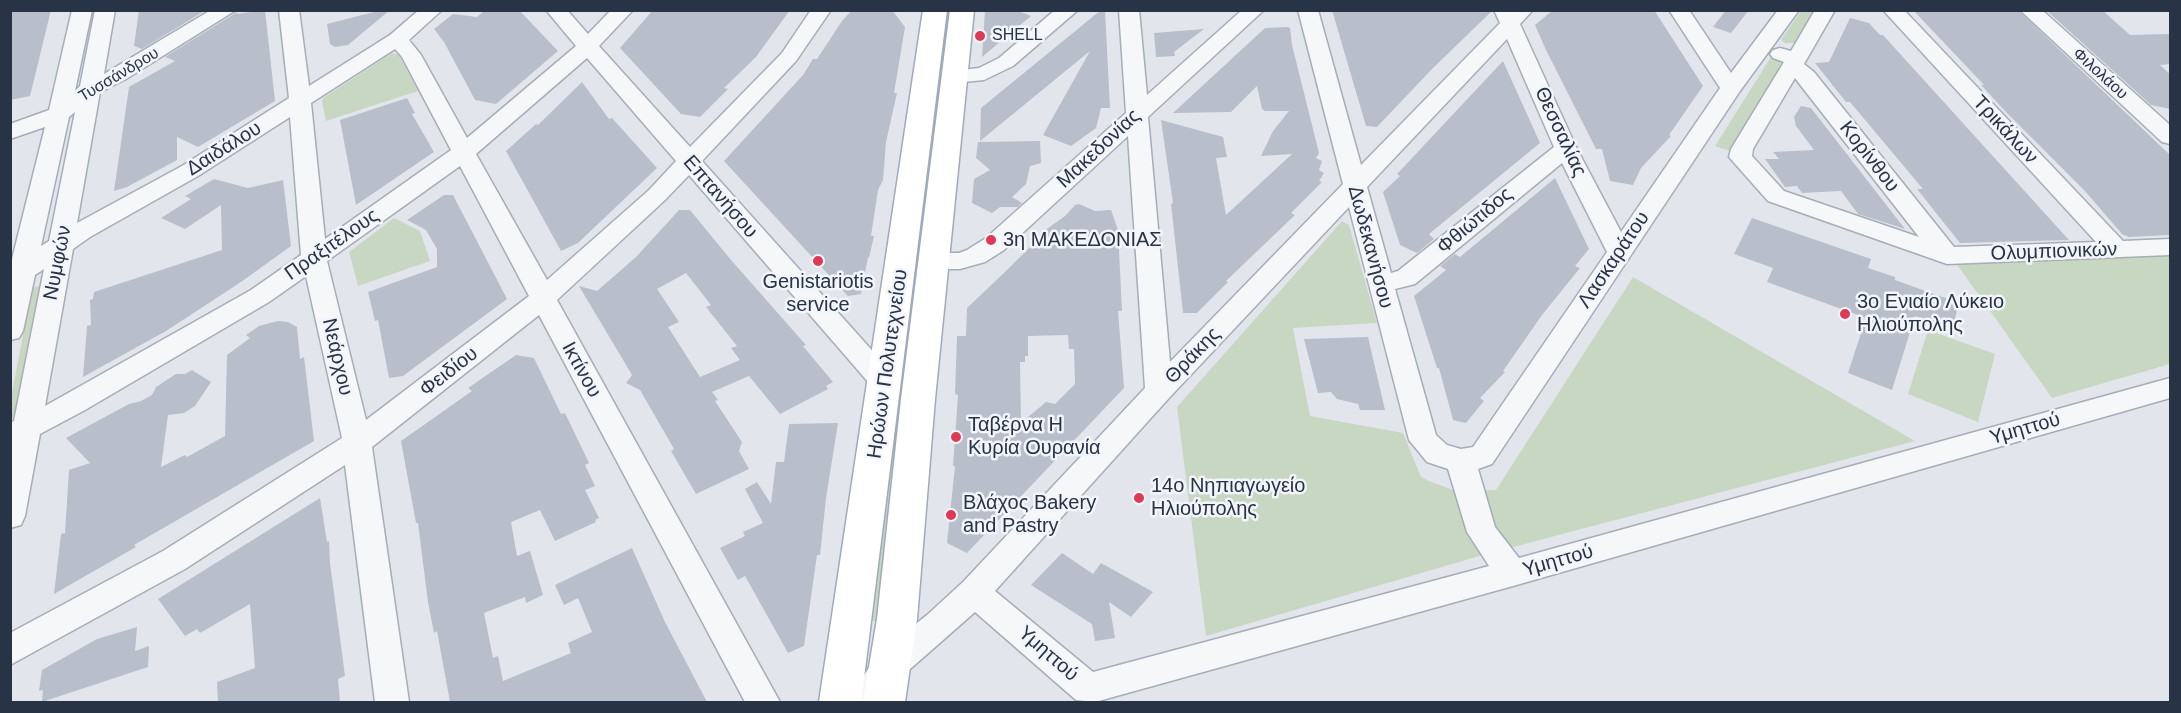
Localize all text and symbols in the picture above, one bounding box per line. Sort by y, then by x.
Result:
place label: SHELL [992,26,1043,46]
marker: SHELL [973,29,987,43]
street label: Τυσσάνδρου [76,44,162,106]
street label: Φιλολάου [2069,44,2131,104]
street label: Θεσσαλίας [1529,83,1591,181]
street label: Τρικάλων [1967,91,2043,169]
street label: Μακεδονίας [1052,104,1146,194]
street label: Δαιδάλου [182,117,266,181]
street label: Κορίνθου [1834,117,1904,197]
street label: Επτανήσου [678,151,762,243]
street label: Δωδεκανήσου [1342,183,1398,311]
street label: Φθιώτιδος [1432,183,1518,259]
street label: Πραξιτέλους [280,204,384,286]
street label: Λασκαράτου [1573,207,1655,313]
street label: Νυμφών [39,224,77,302]
place label: 3η ΜΑΚΕΔΟΝΙΑΣ [1003,228,1162,252]
marker: 3η ΜΑΚΕΔΟΝΙΑΣ [984,233,998,247]
street label: Ολυμπιονικών [1990,238,2118,266]
marker: Genistariotis service [811,254,825,268]
street label: Ηρώων Πολυτεχνείου [863,268,913,460]
place label: Genistariotis service [762,270,874,317]
place label: 3ο Ενιαίο Λύκειο Ηλιούπολης [1857,290,2004,337]
marker: 3ο Ενιαίο Λύκειο Ηλιούπολης [1838,307,1852,321]
street label: Νεάρχου [316,316,358,398]
street label: Θράκης [1160,323,1226,389]
street label: Ικτίνου [556,338,606,402]
street label: Φειδίου [415,342,483,402]
street label: Υμηττού [1987,408,2063,450]
place label: Ταβέρνα Η Κυρία Ουρανία [968,413,1101,460]
marker: Ταβέρνα Η Κυρία Ουρανία [949,430,963,444]
place label: 14ο Νηπιαγωγείο Ηλιούπολης [1151,474,1305,521]
place label: Βλάχος Bakery and Pastry [963,491,1096,538]
marker: 14ο Νηπιαγωγείο Ηλιούπολης [1132,491,1146,505]
marker: Βλάχος Bakery and Pastry [944,508,958,522]
street label: Υμηττού [1520,540,1596,582]
street label: Υμηττού [1013,621,1083,687]

